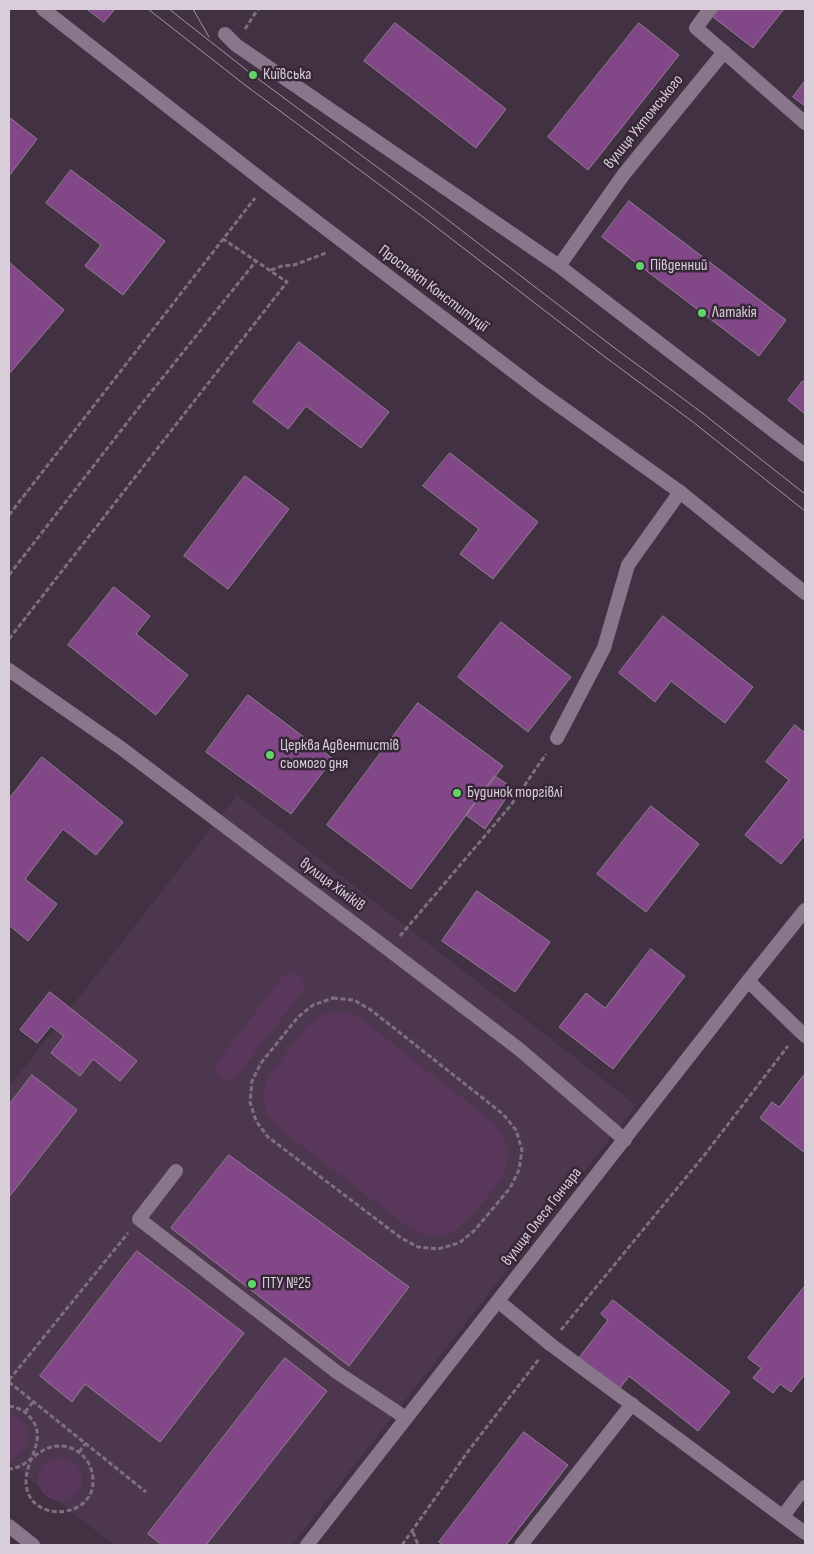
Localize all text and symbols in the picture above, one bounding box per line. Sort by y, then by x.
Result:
place label: Київська [263,65,311,85]
marker: Київська [247,69,259,81]
street label: вулиця Ухтомського [600,71,688,173]
street label: Проспект Конституції [374,241,492,337]
place label: Південний [650,256,708,276]
marker: Південний [634,260,646,272]
place label: Латакія [712,303,757,323]
marker: Латакія [696,307,708,319]
place label: Церква Адвентистів сьомого дня [280,736,399,774]
marker: Церква Адвентистів сьомого дня [264,749,276,761]
place label: Будинок торгівлі [467,783,563,803]
marker: Будинок торгівлі [451,787,463,799]
street label: вулиця Хіміків [296,854,368,916]
street label: вулиця Олеся Гончара [498,1164,586,1270]
place label: ПТУ №25 [262,1274,311,1294]
marker: ПТУ №25 [246,1278,258,1290]

